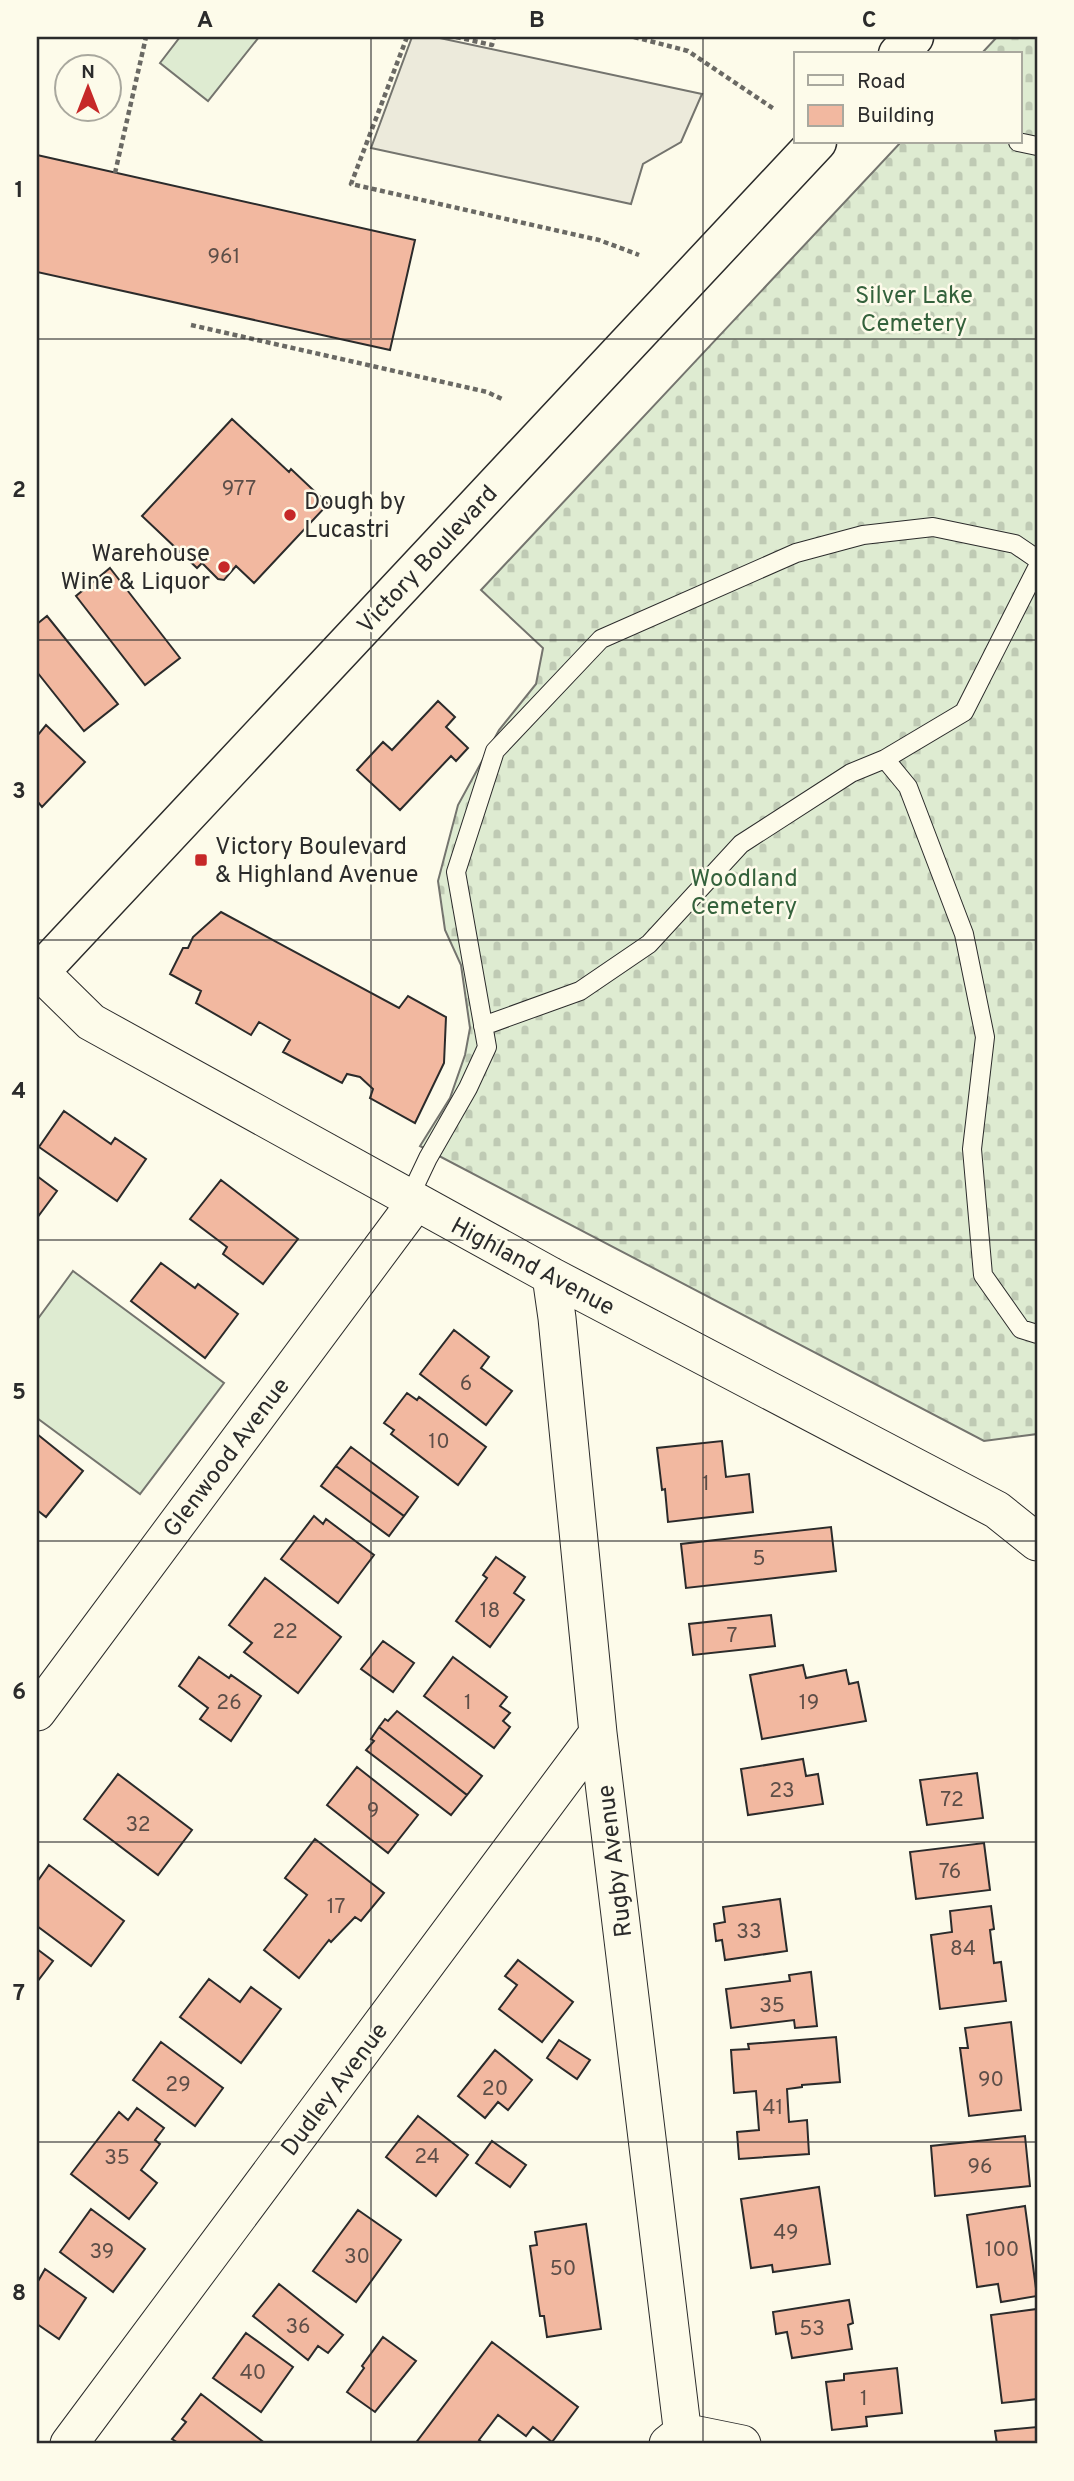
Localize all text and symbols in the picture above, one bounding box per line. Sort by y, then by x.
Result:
text: A [197,7,213,36]
text: B [529,7,545,36]
text: C [862,7,876,36]
north arrow [52,52,122,122]
legend [794,52,1021,144]
text: N [81,61,95,85]
text: Road [857,69,906,96]
text: Building [857,103,935,130]
text: 1 [14,177,24,206]
house number: 961 [208,244,240,271]
park label: Silver Lake Cemetery [855,282,973,340]
house number: 977 [222,476,256,503]
text: 2 [12,477,26,506]
street label: Victory Boulevard [352,480,505,641]
place label: Dough by Lucastri [304,488,406,546]
marker: Dough by Lucastri [282,507,298,523]
place label: Warehouse Wine & Liquor [60,540,210,598]
marker: Warehouse Wine & Liquor [216,559,232,575]
text: 3 [12,778,26,807]
place label: Victory Boulevard & Highland Avenue [215,833,418,891]
marker: Victory Boulevard & Highland Avenue [193,852,209,868]
park label: Woodland Cemetery [690,865,798,923]
text: 4 [12,1078,26,1107]
street label: Highland Avenue [445,1212,619,1324]
house number: 6 [460,1371,472,1398]
street label: Glenwood Avenue [158,1372,297,1544]
text: 5 [12,1379,26,1408]
house number: 10 [428,1429,450,1456]
house number: 1 [702,1471,710,1498]
house number: 5 [752,1546,766,1573]
house number: 18 [480,1598,500,1625]
house number: 22 [272,1619,298,1646]
house number: 7 [727,1623,738,1650]
text: 6 [12,1679,26,1708]
house number: 26 [216,1690,242,1717]
house number: 1 [464,1690,472,1717]
house number: 19 [799,1690,819,1717]
house number: 23 [769,1778,795,1805]
street label: Rugby Avenue [592,1783,640,1939]
house number: 72 [940,1787,964,1814]
house number: 9 [367,1798,379,1825]
house number: 32 [125,1812,151,1839]
house number: 76 [939,1859,961,1886]
house number: 17 [327,1894,345,1921]
house number: 33 [736,1919,762,1946]
house number: 84 [950,1936,976,1963]
text: 7 [13,1980,25,2009]
house number: 35 [759,1993,785,2020]
street label: Dudley Avenue [276,2017,396,2163]
house number: 90 [978,2067,1004,2094]
house number: 29 [165,2072,191,2099]
house number: 20 [482,2076,508,2103]
house number: 41 [763,2095,783,2122]
house number: 24 [414,2144,440,2171]
house number: 35 [104,2145,130,2172]
house number: 96 [967,2154,993,2181]
house number: 49 [773,2220,799,2247]
house number: 100 [985,2237,1019,2264]
house number: 39 [90,2239,114,2266]
house number: 30 [344,2244,370,2271]
house number: 50 [550,2256,576,2283]
text: 8 [12,2280,26,2309]
house number: 36 [285,2314,311,2341]
house number: 53 [799,2316,825,2343]
house number: 40 [240,2360,266,2387]
house number: 1 [860,2386,868,2413]

